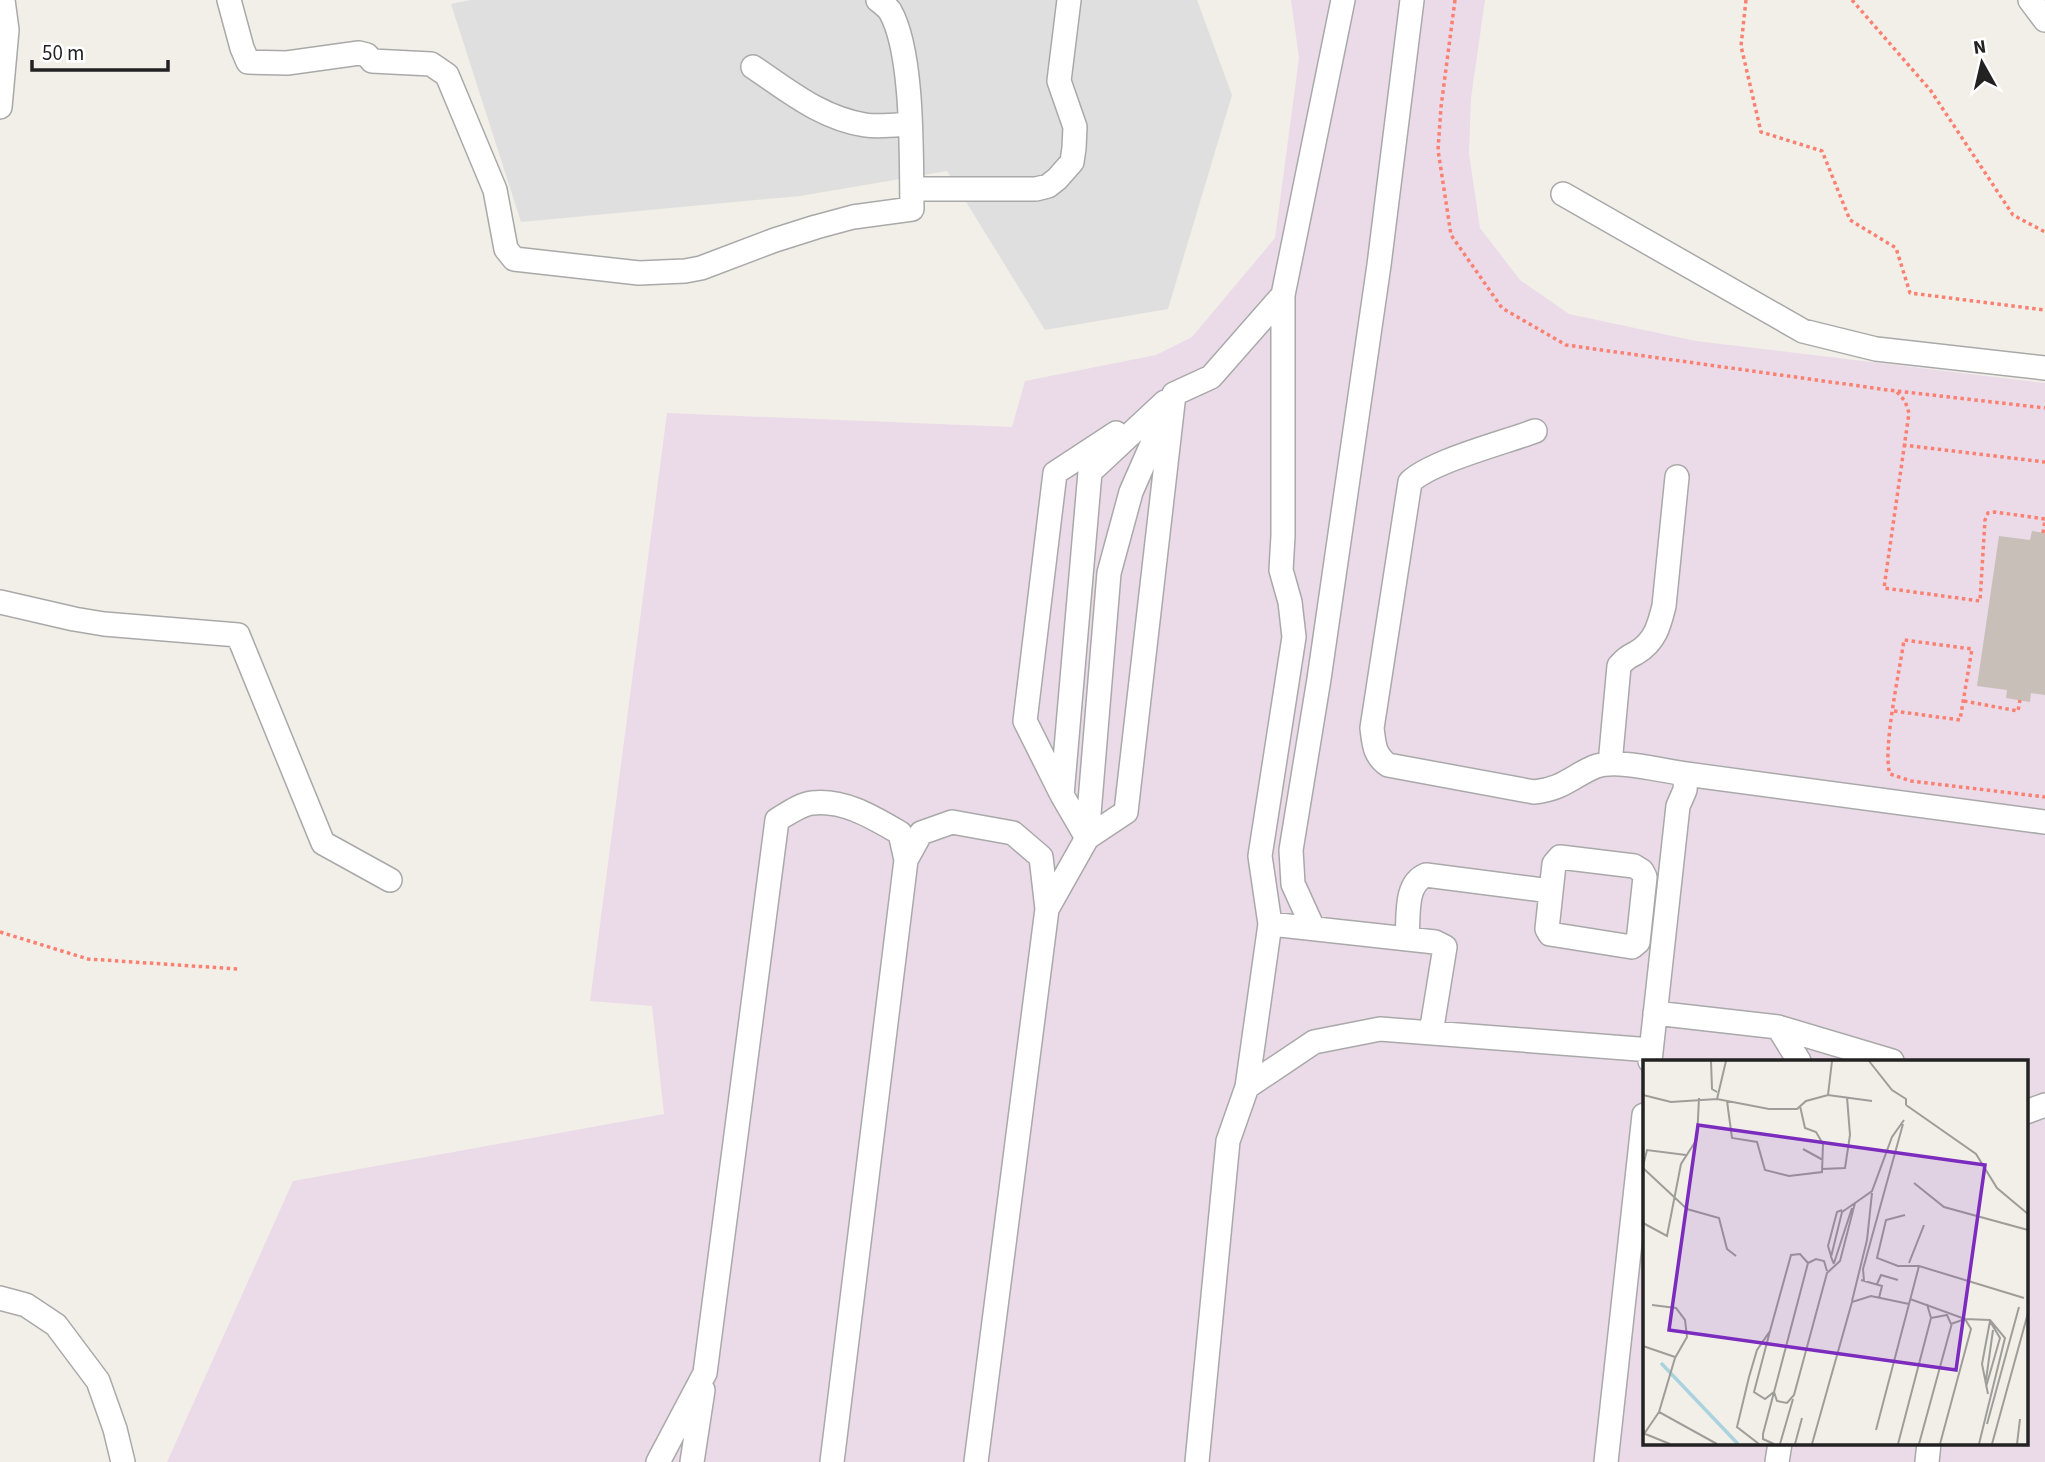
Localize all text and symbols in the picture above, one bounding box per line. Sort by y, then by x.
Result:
scale bar [32,28,168,72]
north arrow [1947,28,2017,98]
text: N [1972,33,1988,62]
text: 50 m [42,38,84,68]
inset map [1643,1060,2028,1444]

